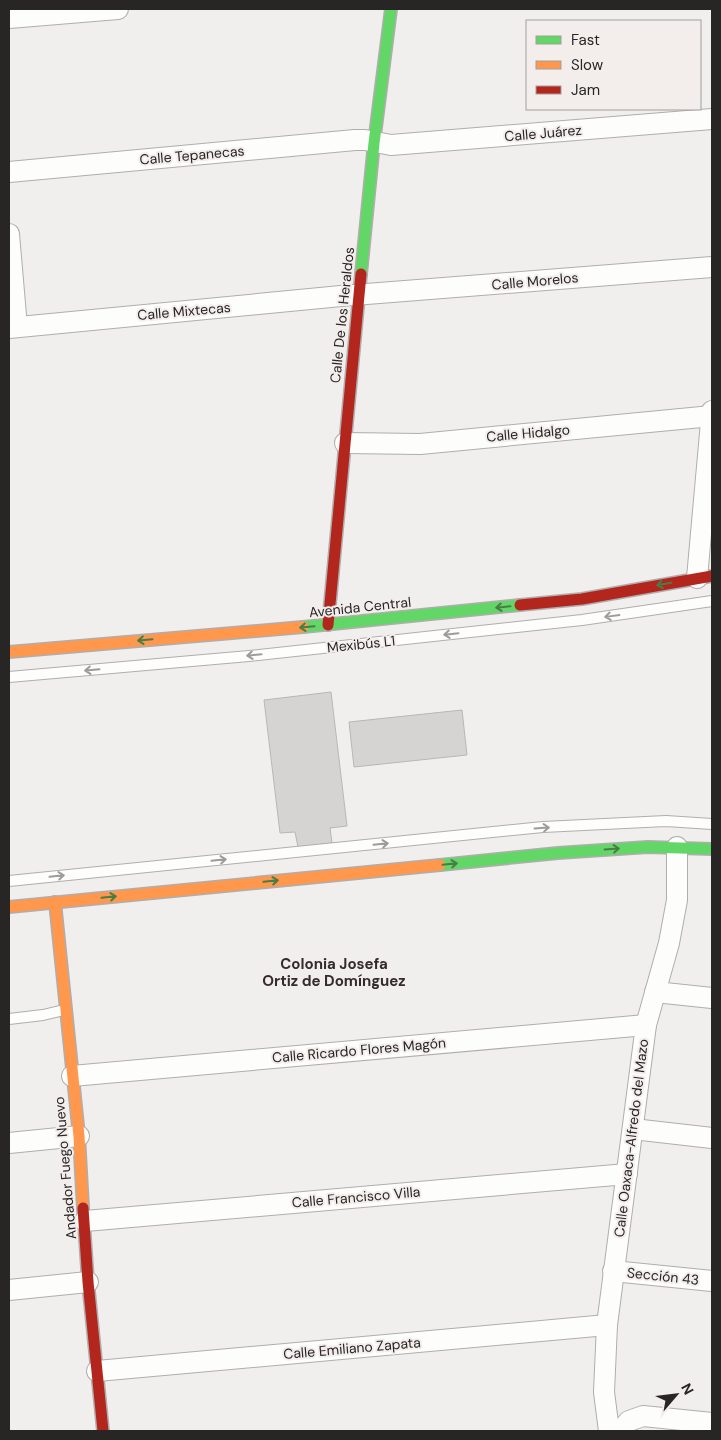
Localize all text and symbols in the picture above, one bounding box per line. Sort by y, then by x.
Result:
legend [526,20,701,110]
text: Fast [571,30,600,50]
text: Slow [571,55,604,75]
text: Jam [571,80,600,100]
street label: Calle Juárez [504,121,582,145]
street label: Calle Tepanecas [139,141,245,169]
street label: Calle De los Heraldos [326,246,358,384]
street label: Calle Morelos [491,268,579,294]
street label: Calle Mixtecas [137,298,231,324]
street label: Calle Hidalgo [485,420,571,446]
one-way arrow [657,579,673,589]
street label: Avenida Central [308,593,412,621]
one-way arrow [496,602,512,612]
one-way arrow [604,611,620,621]
one-way arrow [299,622,315,632]
one-way arrow [443,629,459,639]
street label: Mexibús L1 [326,631,396,657]
one-way arrow [137,636,153,645]
one-way arrow [246,650,262,660]
one-way arrow [85,665,101,675]
one-way arrow [534,823,550,832]
one-way arrow [372,839,388,849]
one-way arrow [604,845,620,854]
one-way arrow [211,855,227,865]
one-way arrow [442,859,458,868]
one-way arrow [49,871,65,881]
one-way arrow [263,876,279,886]
one-way arrow [101,892,117,901]
district label: Colonia Josefa Ortiz de Domínguez [262,954,406,991]
street label: Calle Ricardo Flores Magón [271,1033,447,1067]
street label: Calle Oaxaca-Alfredo del Mazo [610,1038,652,1238]
street label: Andador Fuego Nuevo [50,1096,80,1240]
street label: Calle Francisco Villa [291,1182,421,1212]
street label: Sección 43 [626,1263,700,1289]
street label: Calle Emiliano Zapata [282,1333,422,1363]
north arrow [651,1370,701,1420]
text: N [677,1380,698,1398]

